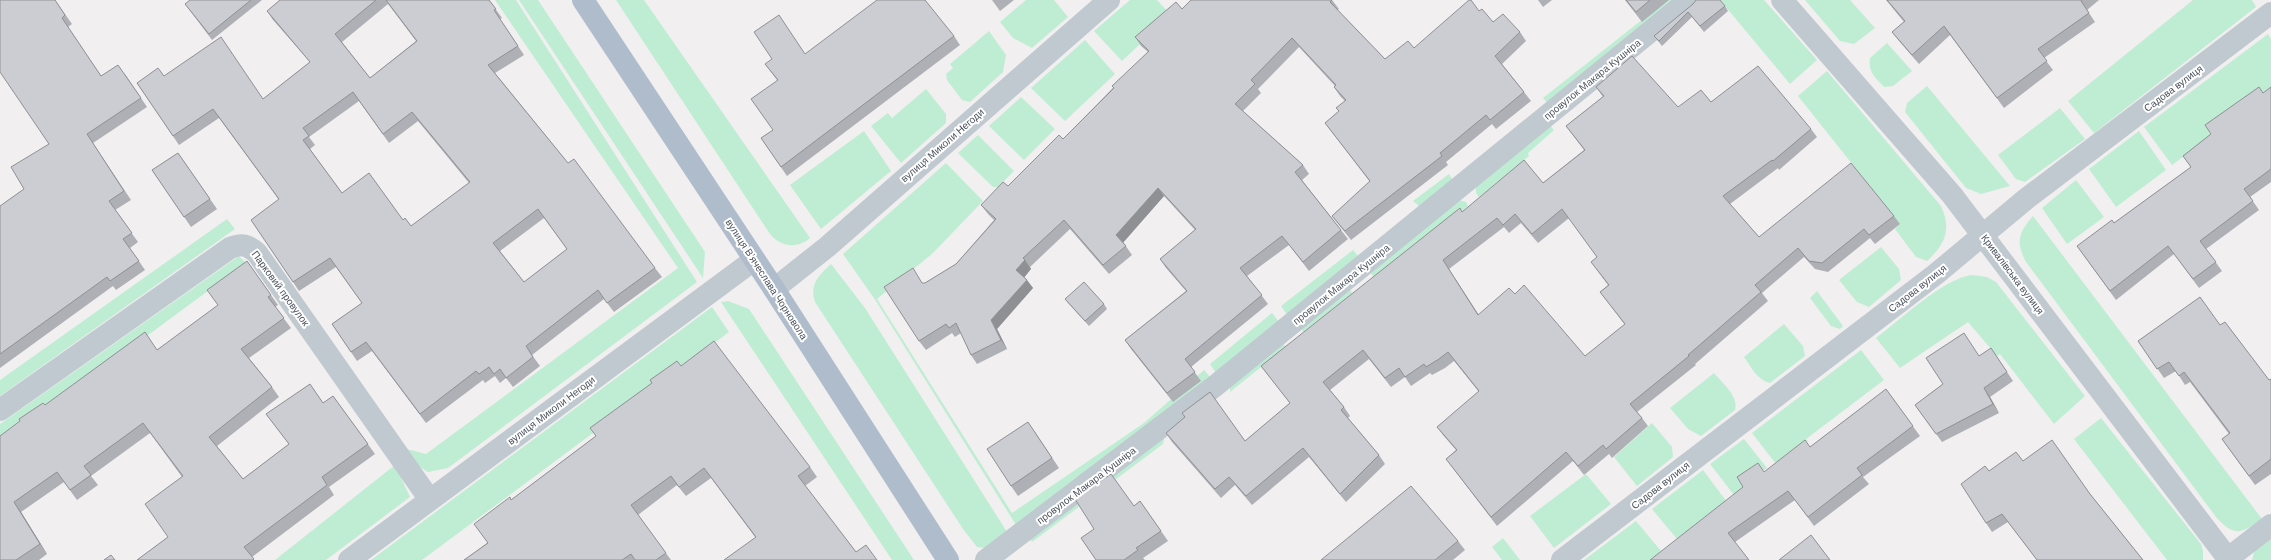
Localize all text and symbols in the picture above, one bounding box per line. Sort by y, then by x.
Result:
street label: провулок Макара Кушніра [1542,37,1643,122]
street label: Садова вулиця [2142,63,2205,114]
street label: вулиця Миколи Негоди [899,106,986,184]
street label: вулиця Вʼячеслава Чорновола [724,217,810,342]
street label: Кривалівська вулиця [1979,232,2046,316]
street label: провулок Макара Кушніра [1291,242,1392,327]
street label: Парковий провулок [250,249,312,328]
street label: Садова вулиця [1886,262,1948,314]
street label: вулиця Миколи Негоди [506,374,597,447]
street label: провулок Макара Кушніра [1035,444,1138,526]
street label: Садова вулиця [1629,459,1691,511]

